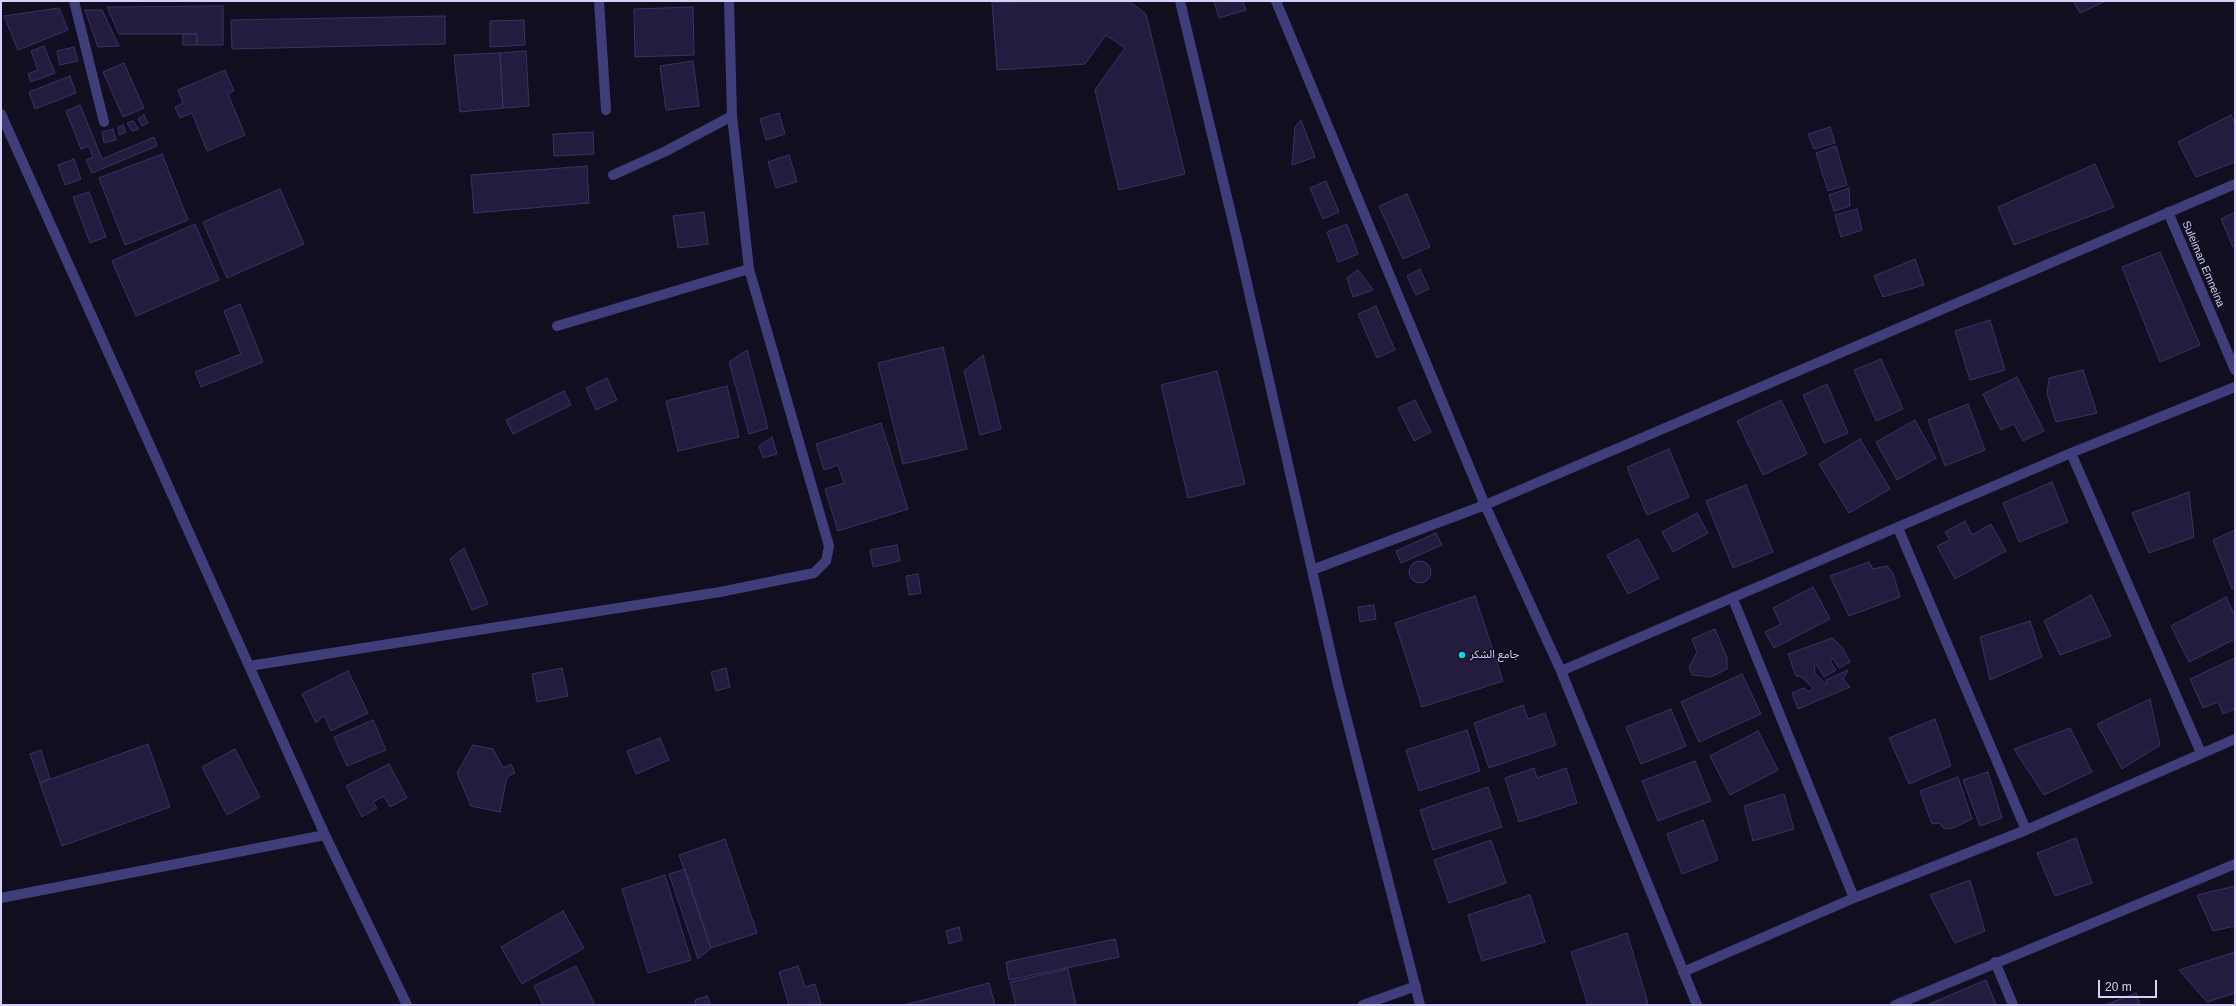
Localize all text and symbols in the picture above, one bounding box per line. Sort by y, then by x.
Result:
street label: Suleiman Emneina [2179,219,2227,309]
place label: جامع الشكر [1470,648,1519,662]
marker: جامع الشكر [1457,650,1467,660]
scale bar [2100,972,2159,998]
text: 20 m [2105,980,2132,994]

